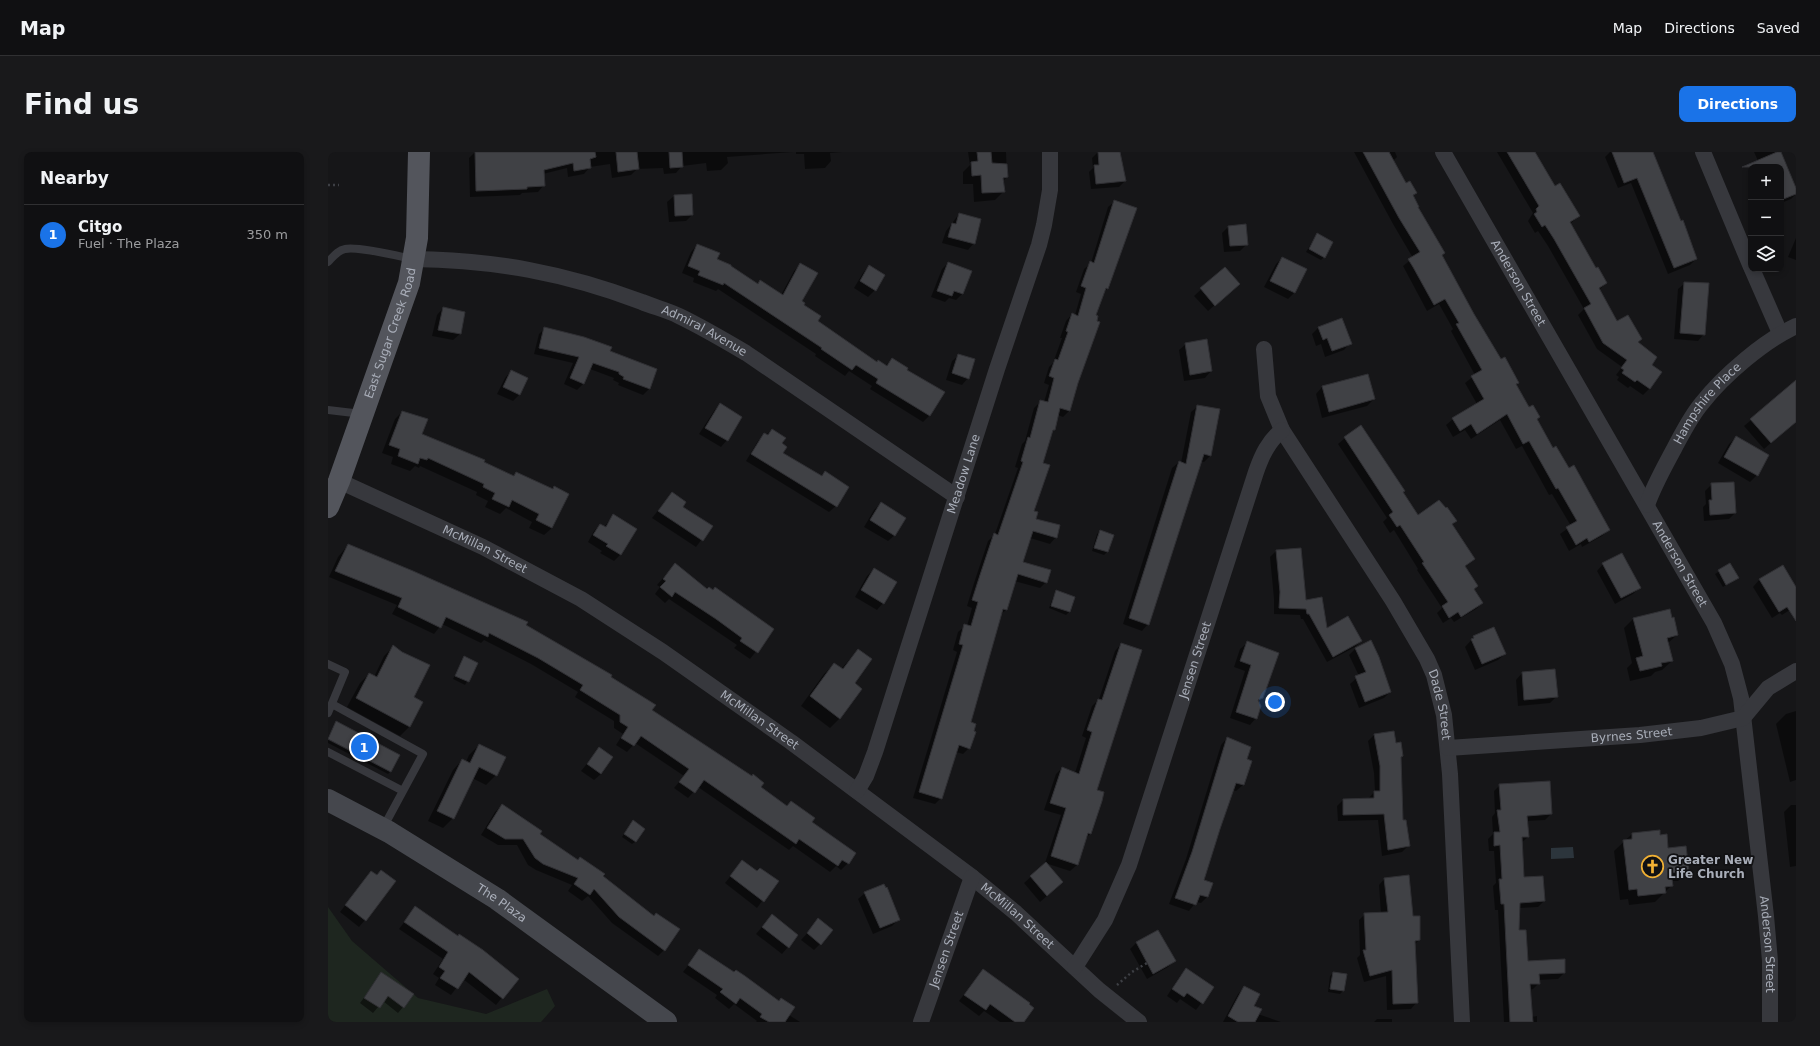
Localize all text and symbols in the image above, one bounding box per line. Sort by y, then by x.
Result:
text: Map [20,17,65,39]
text: Map [1613,20,1642,36]
text: Directions [1664,20,1735,36]
text: Saved [1757,20,1800,36]
button: Directions [1679,86,1796,122]
text: Find us [24,88,139,121]
map controls [1748,164,1784,272]
button: + [1748,164,1784,200]
text: Nearby [40,168,109,188]
button: − [1748,200,1784,236]
text: Citgo [78,218,122,236]
text: 1 [48,227,58,242]
text: 350 m [246,227,288,242]
text: Fuel · The Plaza [78,236,180,251]
button: layers [1748,236,1784,272]
street label: Anderson Street [1488,237,1549,329]
street label: East Sugar Creek Road [362,266,419,400]
street label: Admiral Avenue [660,303,750,359]
street label: Hampshire Place [1671,360,1744,447]
street label: Meadow Lane [944,432,983,515]
street label: Anderson Street [1650,518,1710,610]
street label: McMillan Street [440,522,530,576]
street label: Jensen Street [1176,620,1214,701]
street label: Dade Street [1425,667,1454,741]
street label: McMillan Street [718,688,802,752]
your location [1265,692,1285,712]
street label: Byrnes Street [1590,724,1673,745]
pin: 1 [351,732,377,762]
place label: Greater New Life Church [1668,853,1753,881]
church icon: Greater New Life Church [1639,854,1665,880]
street label: The Plaza [473,880,529,925]
street label: McMillan Street [978,880,1057,952]
street label: Anderson Street [1757,895,1777,993]
street label: Jensen Street [926,909,967,990]

